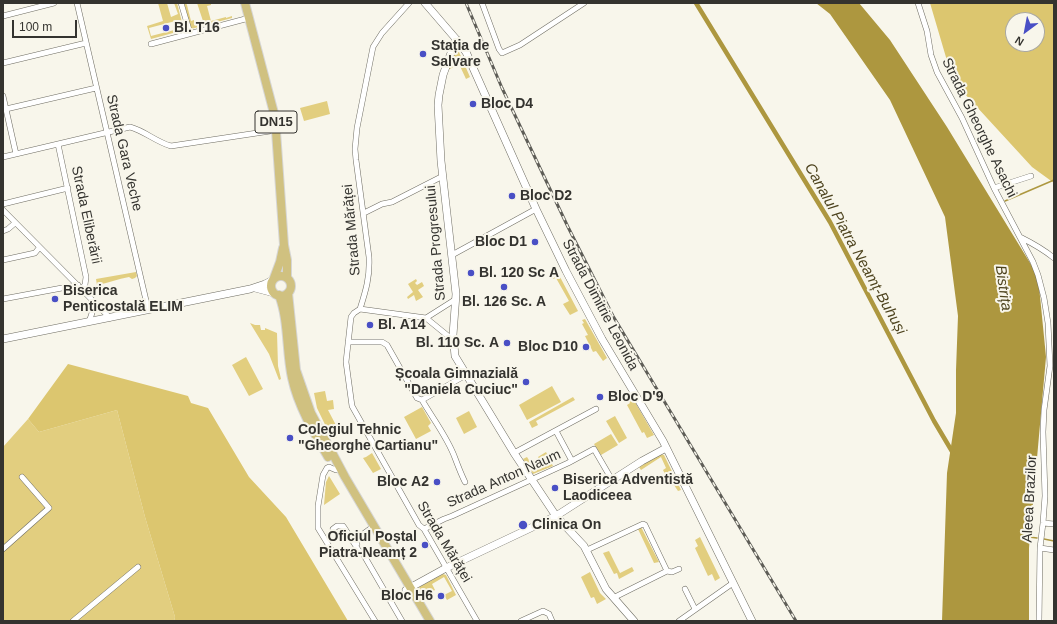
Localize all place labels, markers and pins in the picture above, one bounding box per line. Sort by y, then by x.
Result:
place label: Bl. T16 [174,20,220,36]
marker: Bl. T16 [161,23,171,33]
place label: Stația de Salvare [431,38,489,70]
marker: Stația de Salvare [418,49,428,59]
place label: Bloc D4 [481,96,533,112]
marker: Bloc D4 [468,99,478,109]
place label: Bloc D2 [520,188,572,204]
marker: Bloc D2 [507,191,517,201]
place label: Bloc D1 [475,234,527,250]
marker: Bloc D1 [530,237,540,247]
place label: Bl. 120 Sc A [479,265,559,281]
marker: Bl. 120 Sc A [466,268,476,278]
marker: Bl. 126 Sc. A [499,282,509,292]
place label: Biserica Penticostală ELIM [63,283,183,316]
marker: Biserica Penticostală ELIM [50,294,60,304]
place label: Bl. 126 Sc. A [462,294,546,310]
place label: Bl. A14 [378,317,425,333]
marker: Bl. A14 [365,320,375,330]
place label: Bl. 110 Sc. A [416,335,499,351]
marker: Bl. 110 Sc. A [502,338,512,348]
place label: Bloc D10 [518,339,578,355]
marker: Bloc D10 [581,342,591,352]
place label: Școala Gimnazială "Daniela Cuciuc" [395,366,518,398]
marker: Școala Gimnazială "Daniela Cuciuc" [521,377,531,387]
place label: Bloc D'9 [608,389,663,405]
marker: Bloc D'9 [595,392,605,402]
place label: Colegiul Tehnic "Gheorghe Cartianu" [298,422,438,454]
marker: Colegiul Tehnic "Gheorghe Cartianu" [285,433,295,443]
place label: Biserica Adventistă Laodiceea [563,472,693,504]
place label: Bloc A2 [377,474,429,490]
marker: Bloc A2 [432,477,442,487]
marker: Biserica Adventistă Laodiceea [550,483,560,493]
place label: Clinica On [532,517,601,533]
marker: Clinica On [517,519,529,531]
place label: Oficiul Poștal Piatra-Neamț 2 [319,529,417,562]
marker: Oficiul Poștal Piatra-Neamț 2 [420,540,430,550]
place label: Bloc H6 [381,588,433,604]
marker: Bloc H6 [436,591,446,601]

